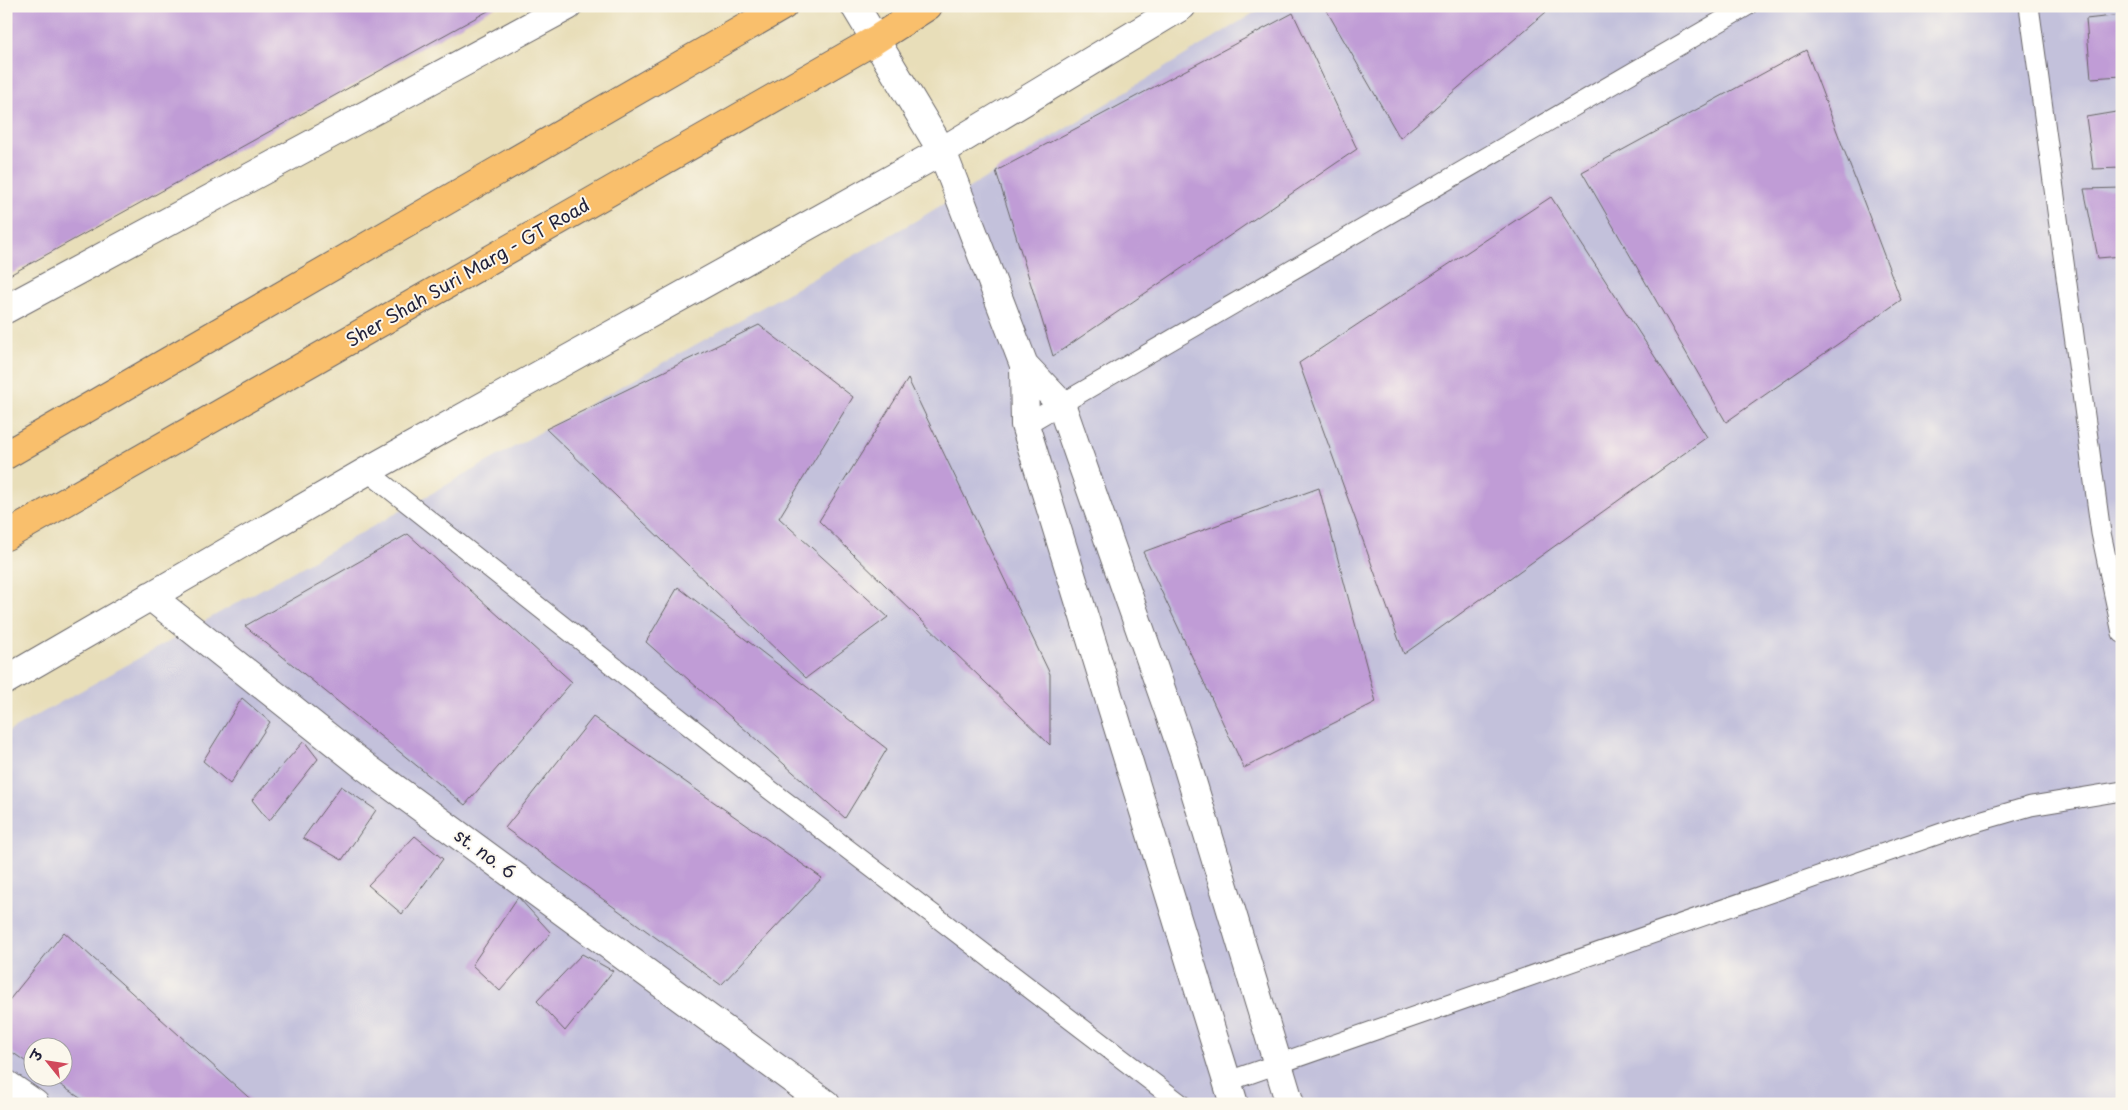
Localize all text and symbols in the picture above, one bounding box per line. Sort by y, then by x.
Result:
street label: Sher Shah Suri Marg - GT Road [340,191,594,353]
street label: st. no. 6 [449,821,522,884]
north arrow [22,1038,72,1088]
text: उ [24,1045,49,1066]

